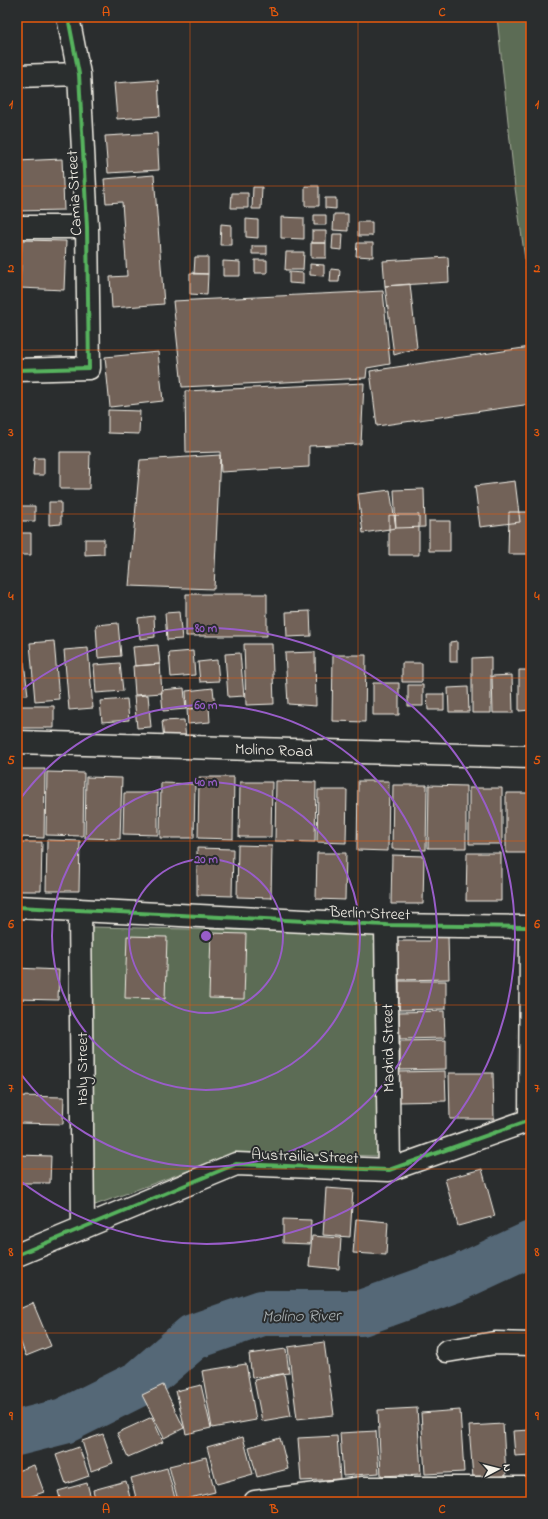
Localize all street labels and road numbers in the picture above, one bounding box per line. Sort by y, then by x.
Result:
street label: Camia Street [61,149,89,236]
street label: Molino Road [234,738,313,764]
street label: Berlin Street [328,901,411,927]
street label: Madrid Street [376,1003,402,1092]
street label: Italy Street [71,1032,95,1106]
street label: Austrailia Street [251,1143,360,1171]

